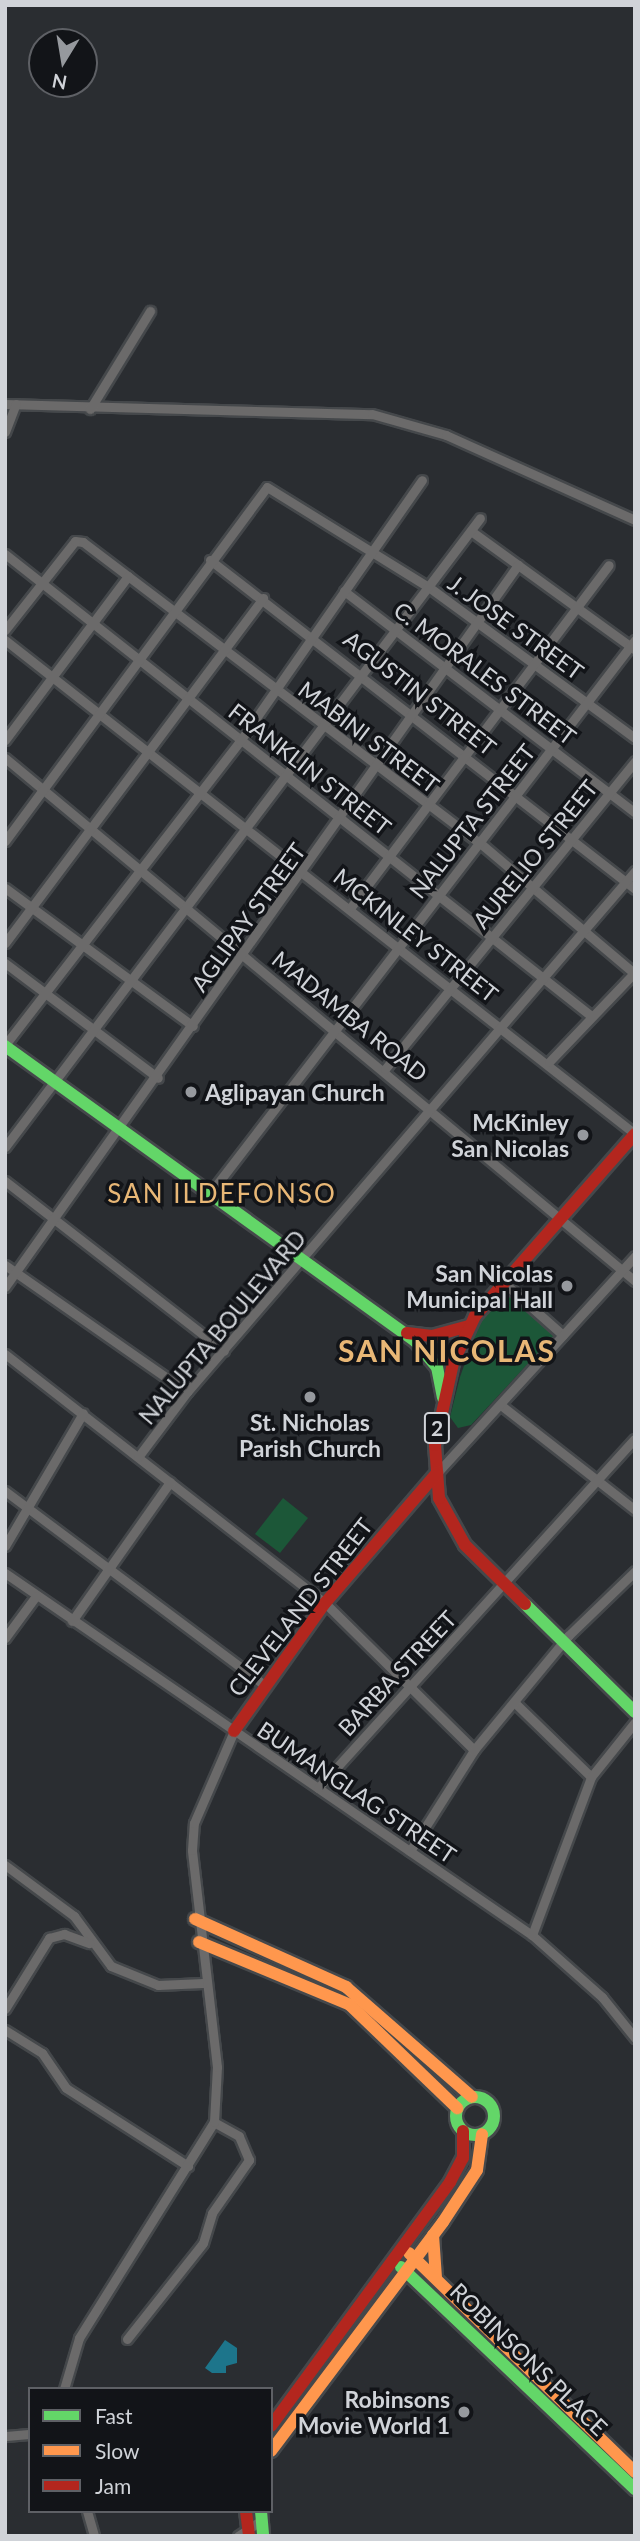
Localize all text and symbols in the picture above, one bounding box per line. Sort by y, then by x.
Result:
north arrow [28,28,98,98]
text: N [50,69,69,95]
street label: J. JOSE STREET [443,568,589,686]
street label: C. MORALES STREET [389,596,581,750]
street label: AGUSTIN STREET [338,625,502,761]
street label: MABINI STREET [293,675,445,799]
street label: FRANKLIN STREET [223,697,397,841]
street label: NALUPTA STREET [403,738,541,904]
street label: AURELIO STREET [467,774,603,934]
street label: AGLIPAY STREET [185,837,311,997]
street label: MCKINLEY STREET [328,862,504,1008]
street label: MADAMBA ROAD [267,945,433,1087]
place label: Aglipayan Church [205,1078,385,1106]
marker: Aglipayan Church [183,1084,199,1100]
place label: McKinley San Nicolas [451,1108,569,1162]
marker: McKinley San Nicolas [575,1127,591,1143]
district label: SAN ILDEFONSO [109,1178,335,1210]
street label: NALUPTA BOULEVARD [132,1224,312,1430]
place label: San Nicolas Municipal Hall [406,1259,553,1313]
marker: San Nicolas Municipal Hall [559,1278,575,1294]
district label: SAN NICOLAS [339,1332,555,1368]
marker: St. Nicholas Parish Church [302,1389,318,1405]
place label: St. Nicholas Parish Church [239,1408,381,1462]
road number: 2 [423,1410,451,1446]
street label: CLEVELAND STREET [222,1513,378,1701]
street label: BARBA STREET [332,1605,462,1741]
street label: BUMANGLAG STREET [253,1715,461,1869]
street label: ROBINSONS PLACE [445,2277,613,2441]
place label: Robinsons Movie World 1 [298,2385,450,2439]
legend [28,2387,273,2513]
text: Fast [95,2403,132,2428]
marker: Robinsons Movie World 1 [456,2404,472,2420]
text: Slow [95,2438,139,2463]
text: Jam [95,2473,131,2498]

